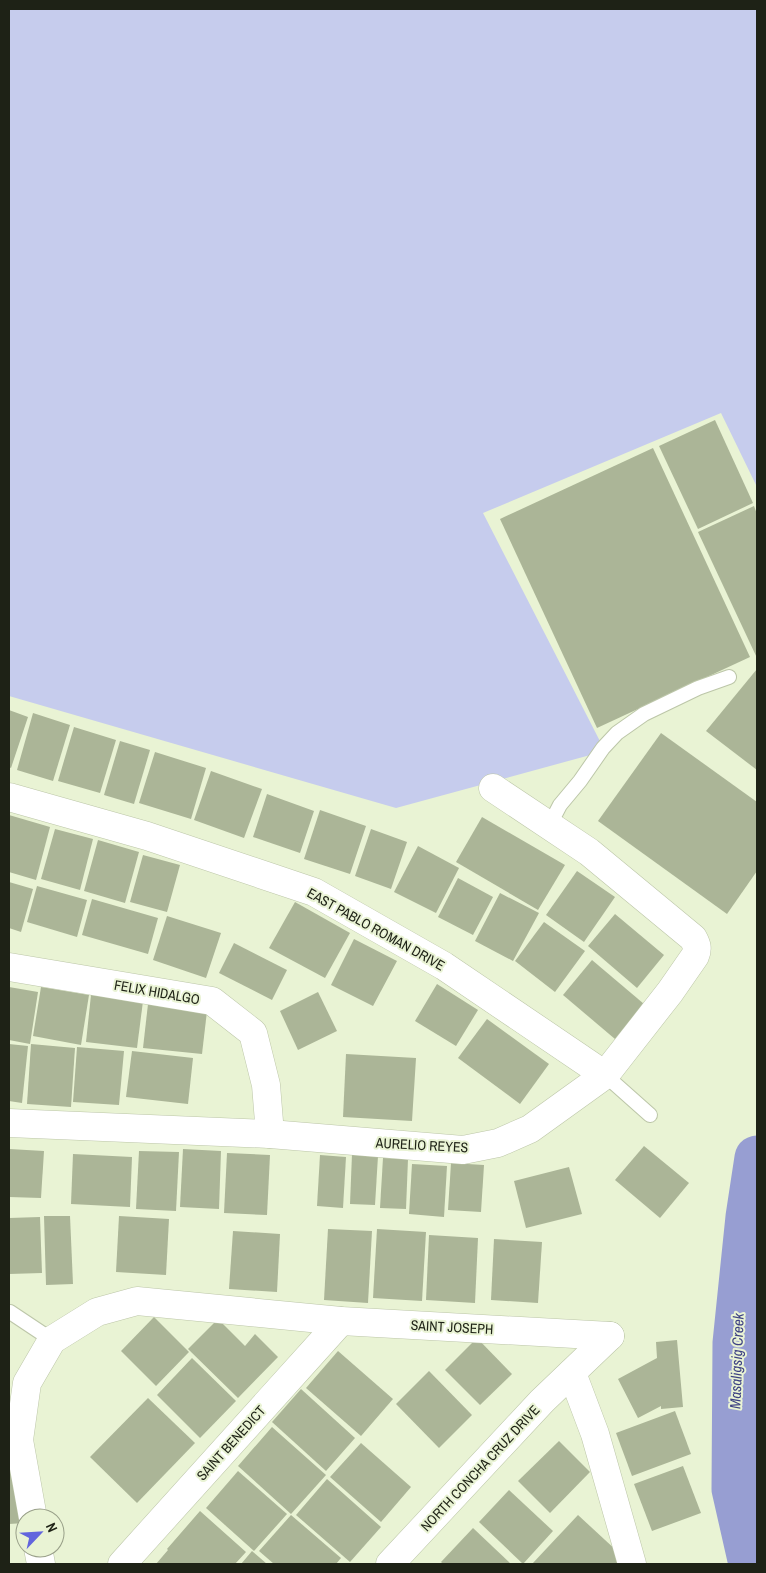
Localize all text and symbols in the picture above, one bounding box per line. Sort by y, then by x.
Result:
street label: EAST PABLO ROMAN DRIVE [304,884,448,974]
street label: FELIX HIDALGO [113,976,201,1008]
street label: AURELIO REYES [374,1134,469,1156]
water label: Masaligsig Creek [724,1312,749,1409]
street label: SAINT JOSEPH [410,1316,494,1338]
street label: NORTH CONCHA CRUZ DRIVE [417,1401,543,1535]
street label: SAINT BENEDICT [193,1402,269,1484]
north arrow [15,1508,65,1558]
text: N [42,1520,62,1535]

